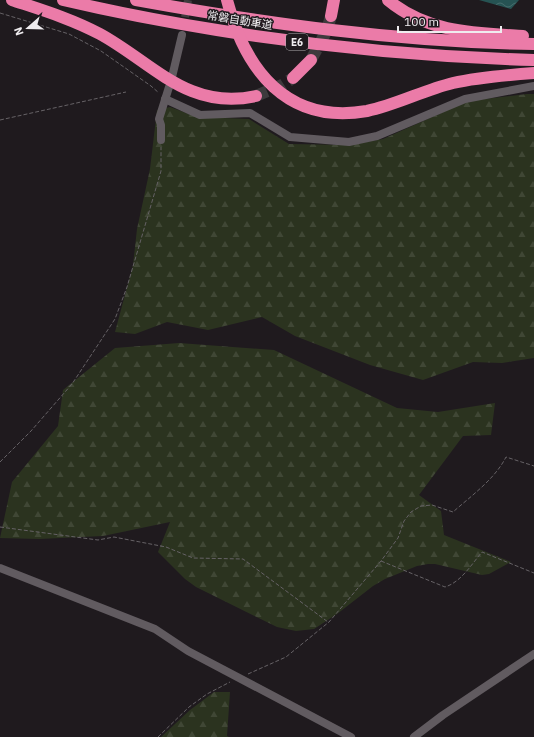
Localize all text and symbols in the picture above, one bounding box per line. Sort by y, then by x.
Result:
north arrow [8,8,48,48]
street label: 常磐自動車道 [206,8,274,32]
scale bar [398,8,501,34]
text: 100 m [404,14,439,29]
text: N [11,25,27,38]
road number: E6 [286,34,308,50]

